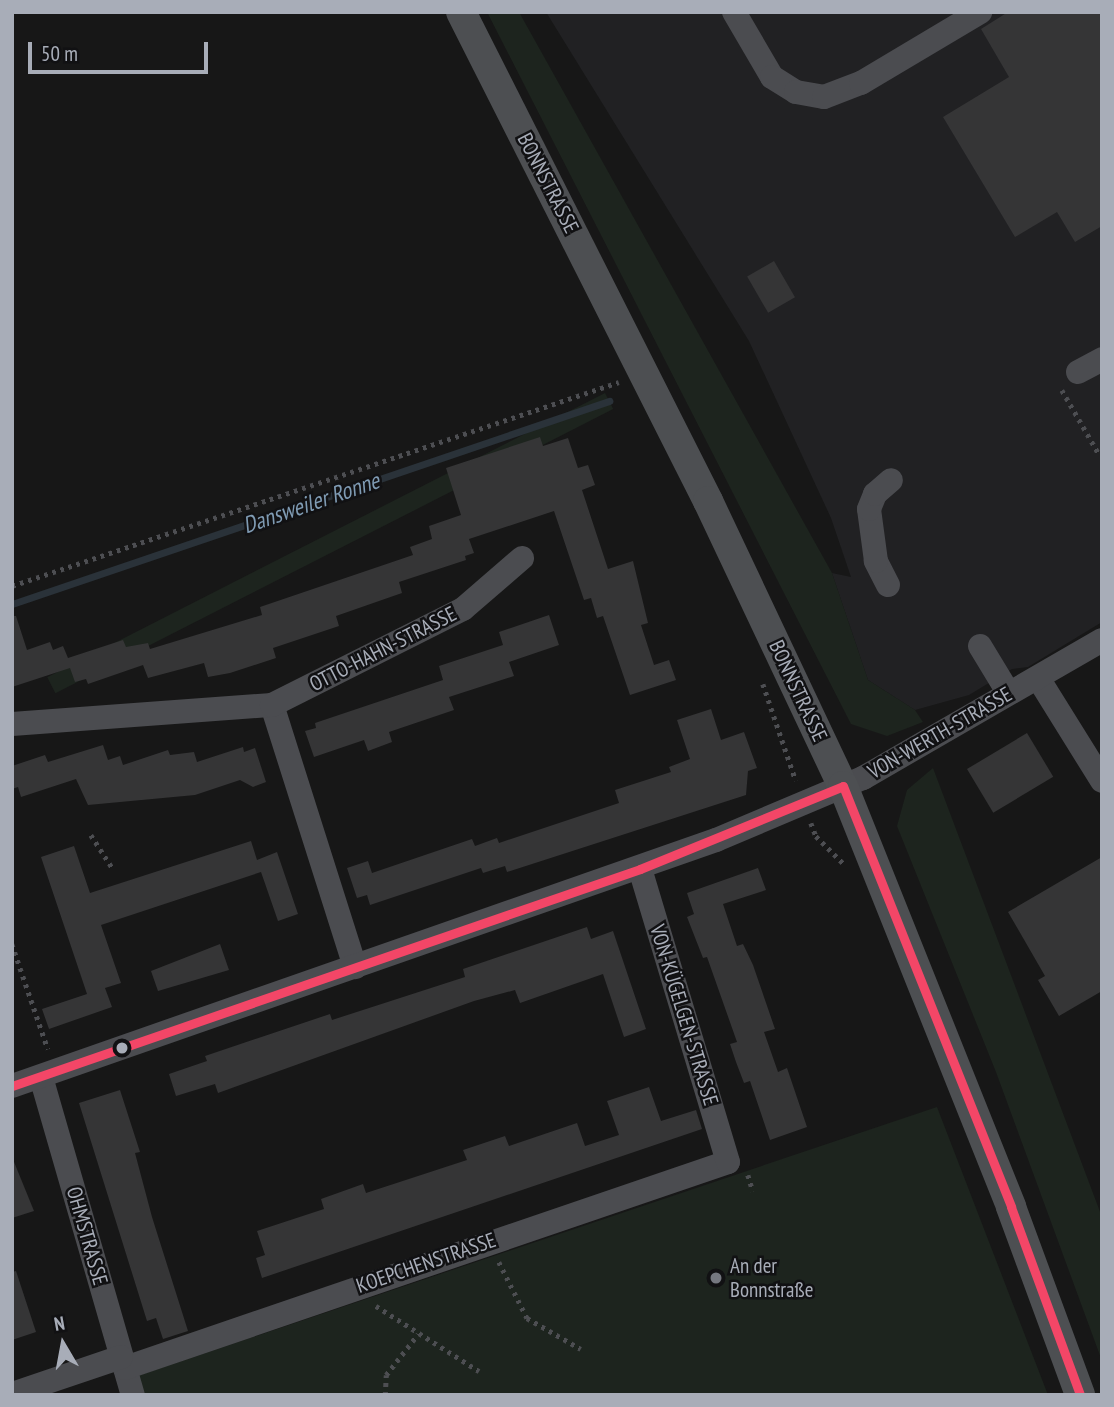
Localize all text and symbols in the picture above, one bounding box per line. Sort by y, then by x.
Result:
scale bar [32,28,212,72]
text: 50 m [41,40,78,67]
street label: BONNSTRASSE [512,129,584,237]
water label: Dansweiler Ronne [239,467,383,539]
street label: OTTO-HAHN-STRASSE [305,601,461,697]
street label: BONNSTRASSE [764,636,832,746]
street label: VON-WERTH-STRASSE [864,682,1016,784]
street label: VON-KÜGELGEN-STRASSE [644,921,724,1109]
unlabelled marker [115,1041,129,1055]
street label: OHMSTRASSE [61,1184,113,1288]
street label: KOEPCHENSTRASSE [353,1227,499,1299]
place label: An der Bonnstraße [730,1253,813,1303]
marker: An der Bonnstraße [708,1270,724,1286]
north arrow [28,1309,98,1379]
text: N [52,1311,66,1336]

